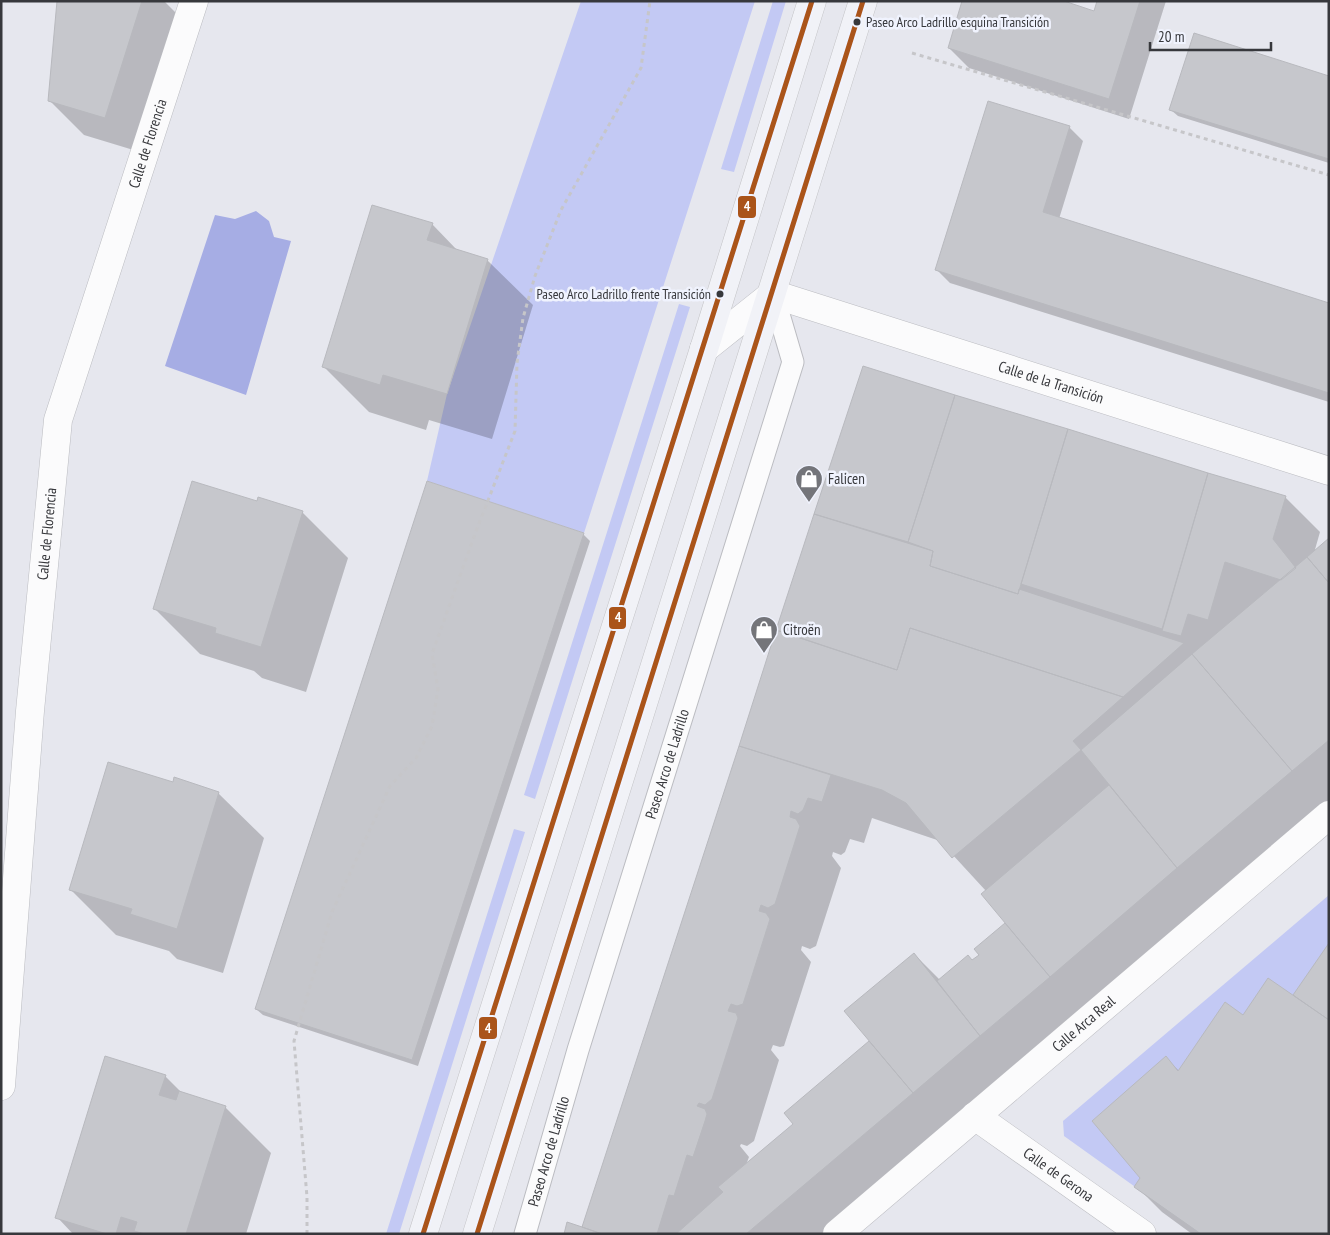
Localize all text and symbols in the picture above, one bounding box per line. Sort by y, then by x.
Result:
place label: Paseo Arco Ladrillo esquina Transición [866,13,1049,31]
marker: Paseo Arco Ladrillo esquina Transición [852,17,862,27]
scale bar [1150,20,1271,52]
text: 20 m [1158,27,1184,46]
street label: Calle de Florencia [124,96,171,191]
line badge: 4 [737,195,757,219]
text: 4 [744,197,751,215]
place label: Paseo Arco Ladrillo frente Transición [536,285,711,303]
marker: Paseo Arco Ladrillo frente Transición [715,289,725,299]
street label: Calle de la Transición [996,356,1106,408]
shop icon: Falicen [794,464,824,503]
place label: Falicen [828,469,865,488]
street label: Calle de Florencia [33,487,60,581]
line badge: 4 [608,606,627,630]
text: 4 [615,608,622,626]
shop icon: Citroën [749,615,779,654]
place label: Citroën [783,620,821,639]
street label: Paseo Arco de Ladrillo [641,707,693,821]
street label: Calle Arca Real [1048,991,1119,1056]
line badge: 4 [478,1016,498,1040]
text: 4 [485,1019,492,1037]
street label: Paseo Arco de Ladrillo [523,1094,573,1209]
street label: Calle de Gerona [1020,1143,1097,1206]

